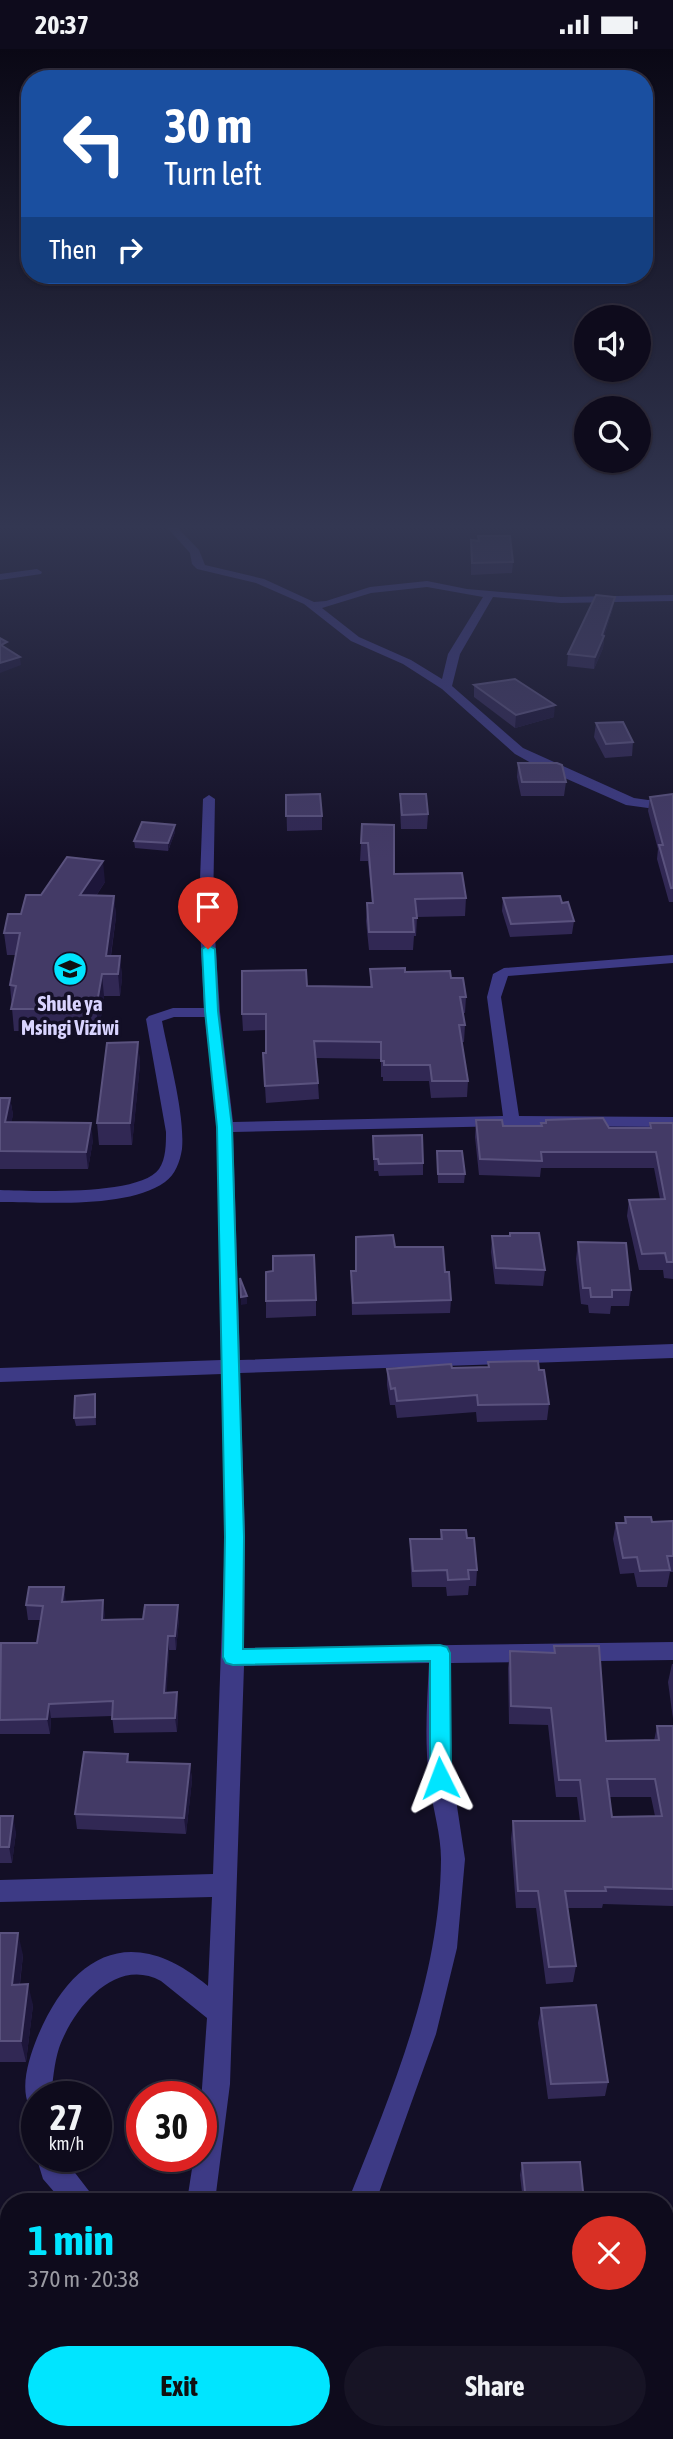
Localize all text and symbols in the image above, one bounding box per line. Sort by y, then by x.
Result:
text: 20:37 [35,10,89,40]
text: 30 m [164,97,252,153]
icon: left [49,98,140,189]
text: Turn left [164,155,262,192]
icon: right [111,231,149,269]
text: Then [49,235,97,265]
map controls [574,305,651,473]
button: sound [574,305,651,382]
button: search [574,396,651,473]
pin [178,877,238,949]
icon: arrive [189,888,227,926]
school or university icon: Shule ya Msingi Viziwi [51,950,89,988]
place label: Shule ya Msingi Viziwi [21,991,119,1039]
position arrow [403,1741,477,1815]
speed limit sign: 30 [126,2081,217,2172]
text: 27 [50,2097,83,2137]
text: km/h [49,2133,84,2154]
text: 1 min [28,2216,114,2264]
button: close [572,2216,646,2290]
text: 370 m · 20:38 [28,2266,139,2292]
button: Exit [28,2346,330,2426]
button: Share [344,2346,646,2426]

